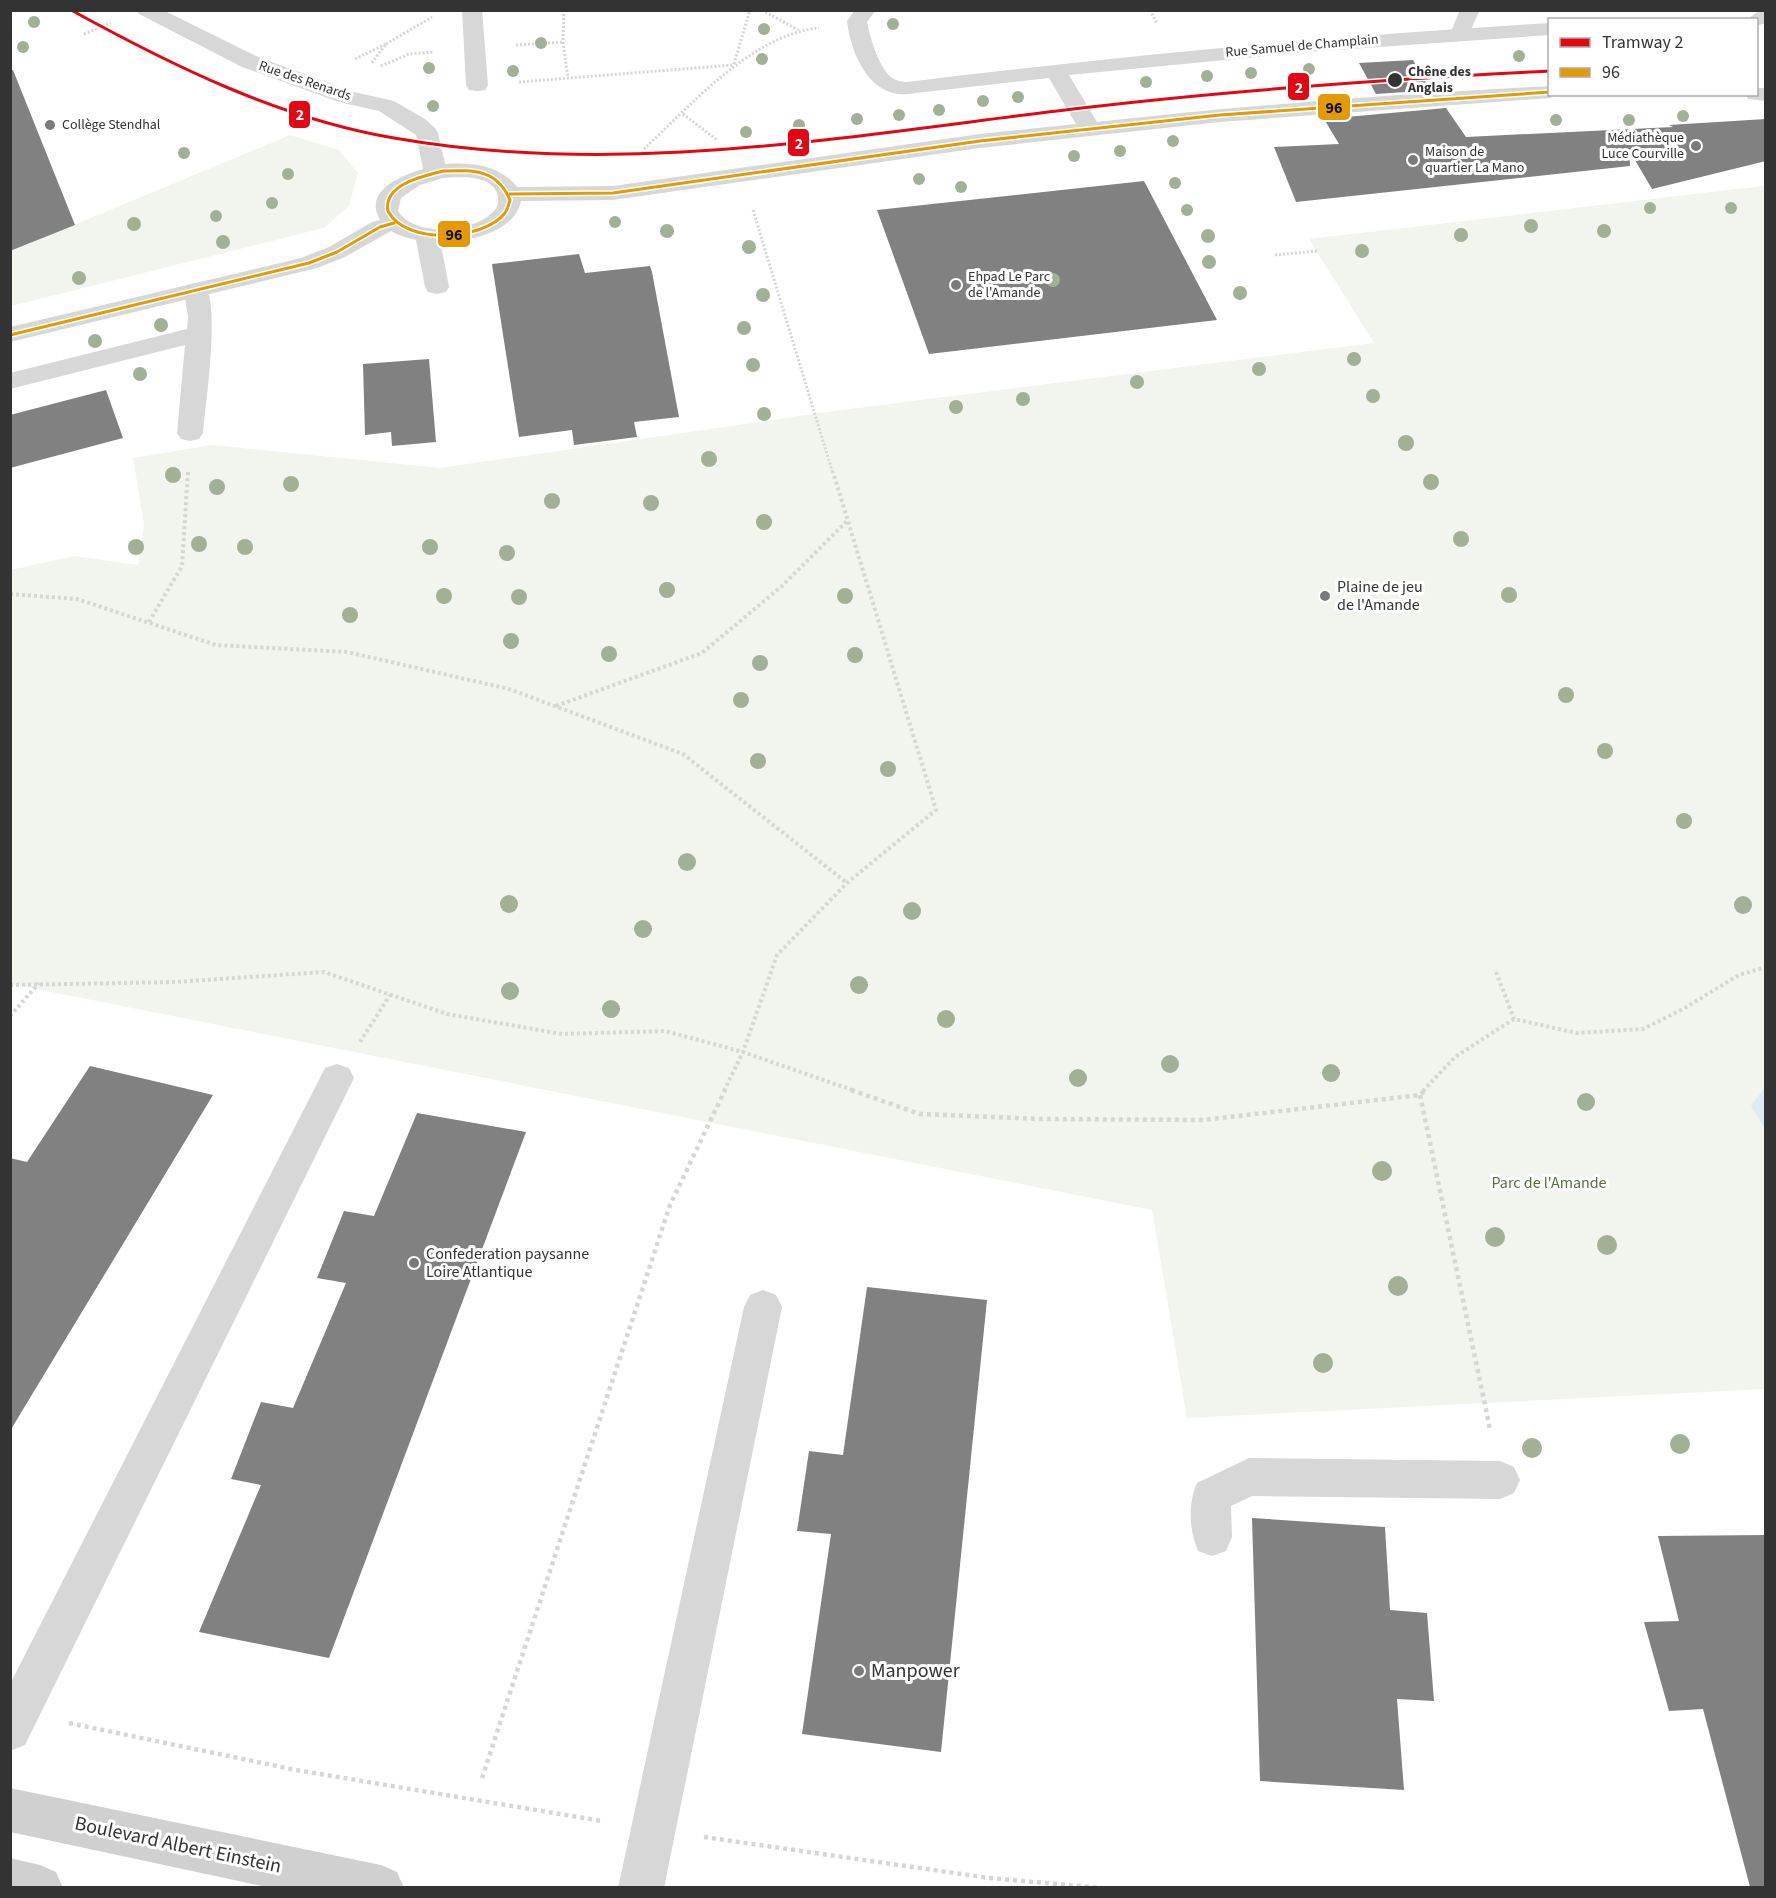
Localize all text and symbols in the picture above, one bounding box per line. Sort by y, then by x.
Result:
legend [1548,18,1758,96]
street label: Rue Samuel de Champlain [1225,29,1379,63]
text: Tramway 2 [1602,30,1683,55]
street label: Rue des Renards [256,56,354,106]
text: 96 [1602,60,1620,85]
place label: Chêne des Anglais [1407,62,1471,98]
marker: Chêne des Anglais [1386,71,1404,89]
line badge: 2 [1287,72,1310,101]
text: 2 [1295,77,1303,99]
line badge: 96 [1317,93,1351,121]
text: 96 [1326,97,1342,119]
line badge: 2 [288,100,311,129]
text: 2 [296,104,304,126]
place label: Collège Stendhal [62,115,161,135]
marker: Collège Stendhal [43,118,57,132]
line badge: 2 [787,128,810,157]
place label: Médiathèque Luce Courville [1601,128,1684,164]
text: 2 [795,133,803,155]
marker: Médiathèque Luce Courville [1689,139,1703,153]
place label: Maison de quartier La Mano [1425,142,1524,178]
marker: Maison de quartier La Mano [1406,153,1420,167]
line badge: 96 [437,220,471,248]
text: 96 [446,224,462,246]
place label: Ehpad Le Parc de l'Amande [968,267,1051,303]
marker: Ehpad Le Parc de l'Amande [949,278,963,292]
place label: Plaine de jeu de l'Amande [1337,576,1423,616]
marker: Plaine de jeu de l'Amande [1318,589,1332,603]
park label: Parc de l'Amande [1491,1172,1607,1194]
place label: Confederation paysanne Loire Atlantique [426,1243,589,1283]
marker: Confederation paysanne Loire Atlantique [407,1256,421,1270]
place label: Manpower [871,1657,960,1685]
marker: Manpower [852,1664,866,1678]
street label: Boulevard Albert Einstein [72,1809,284,1881]

